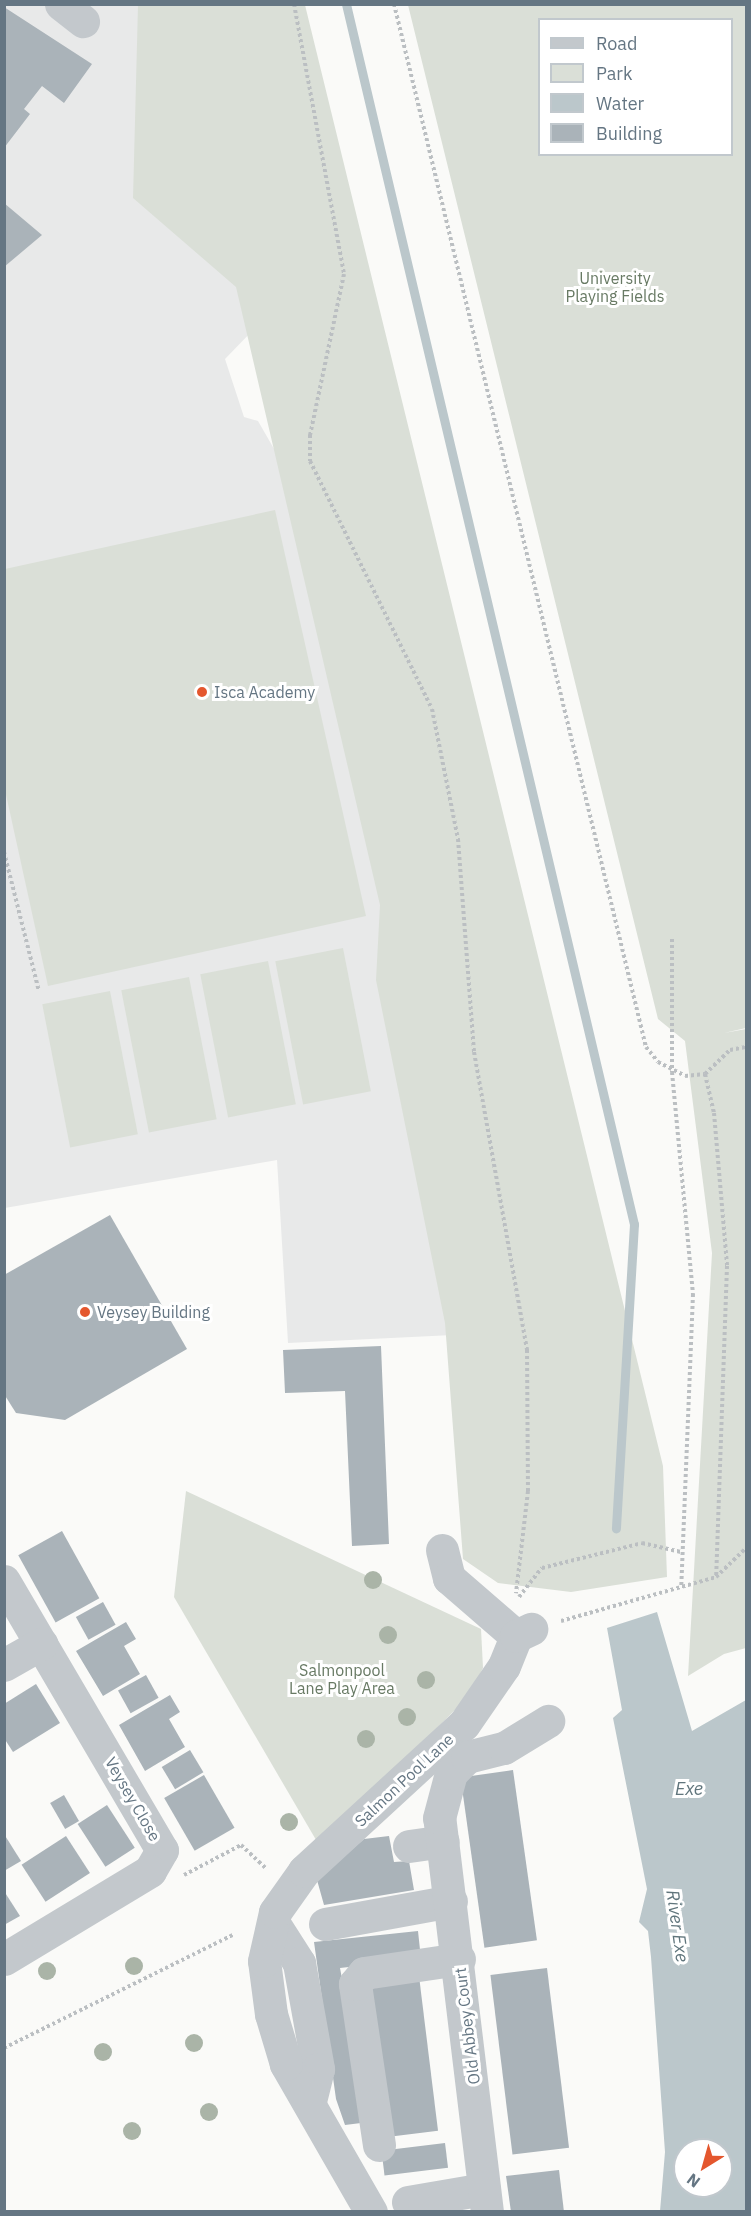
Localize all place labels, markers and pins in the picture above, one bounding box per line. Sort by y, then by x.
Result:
place label: Isca Academy [214,682,315,702]
marker: Isca Academy [195,685,209,699]
place label: Veysey Building [97,1302,210,1322]
marker: Veysey Building [78,1305,92,1319]

